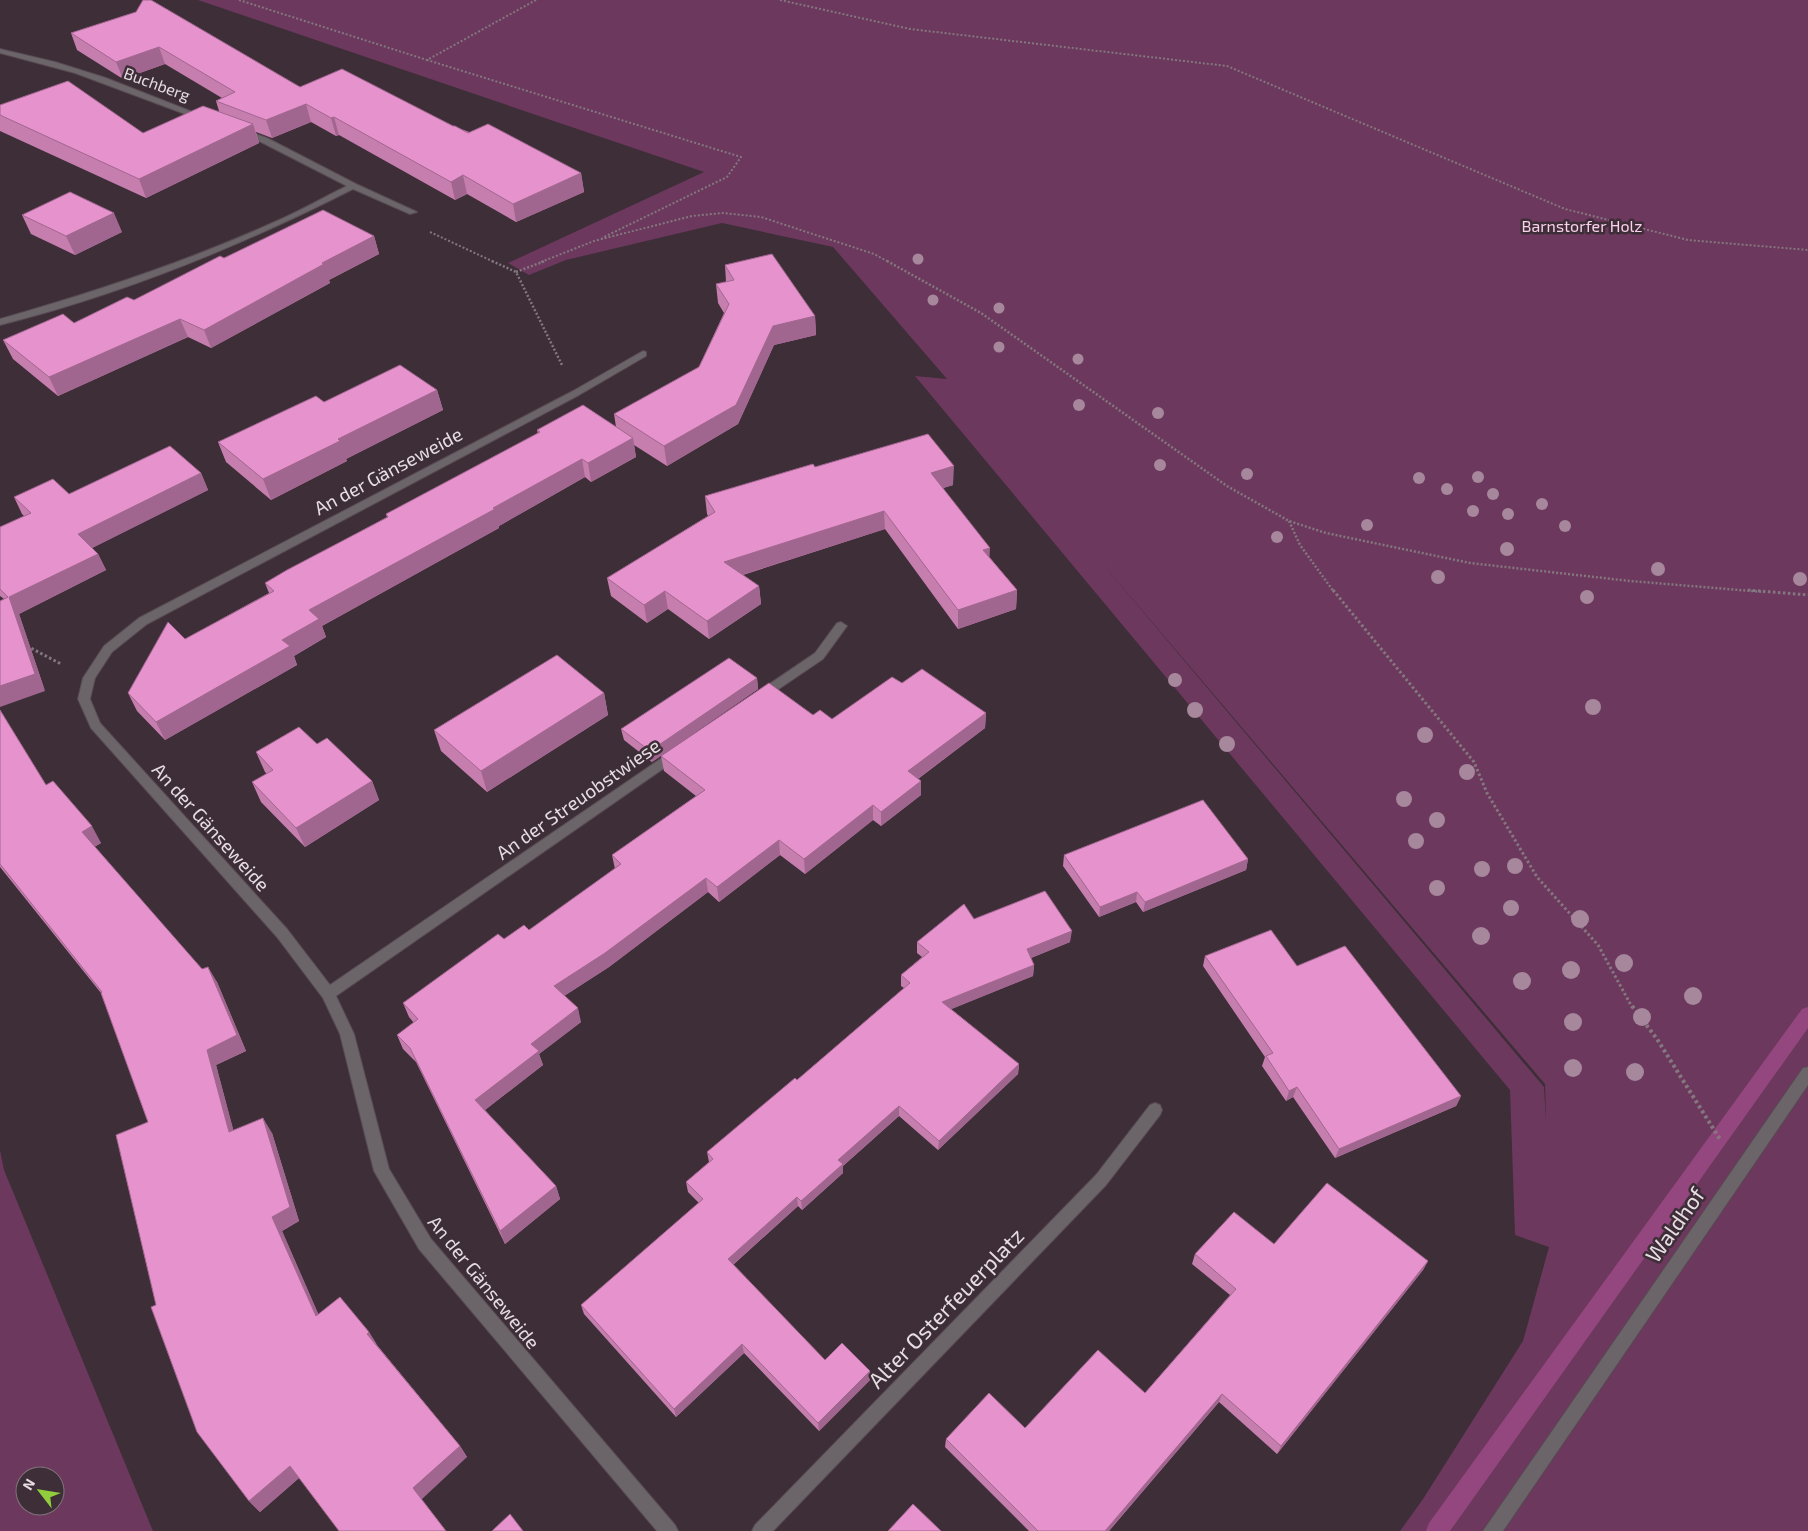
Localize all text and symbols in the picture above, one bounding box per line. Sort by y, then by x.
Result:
street label: Buchberg [121,63,193,104]
park label: Barnstorfer Holz [1521,216,1643,235]
street label: An der Gänseweide [310,422,466,519]
street label: An der Streuobstwiese [491,733,664,864]
street label: An der Gänseweide [148,758,275,895]
street label: Waldhof [1639,1181,1710,1267]
street label: An der Gänseweide [424,1211,545,1353]
street label: Alter Osterfeuerplatz [862,1222,1028,1393]
north arrow [15,1466,65,1516]
text: N [19,1475,38,1493]

